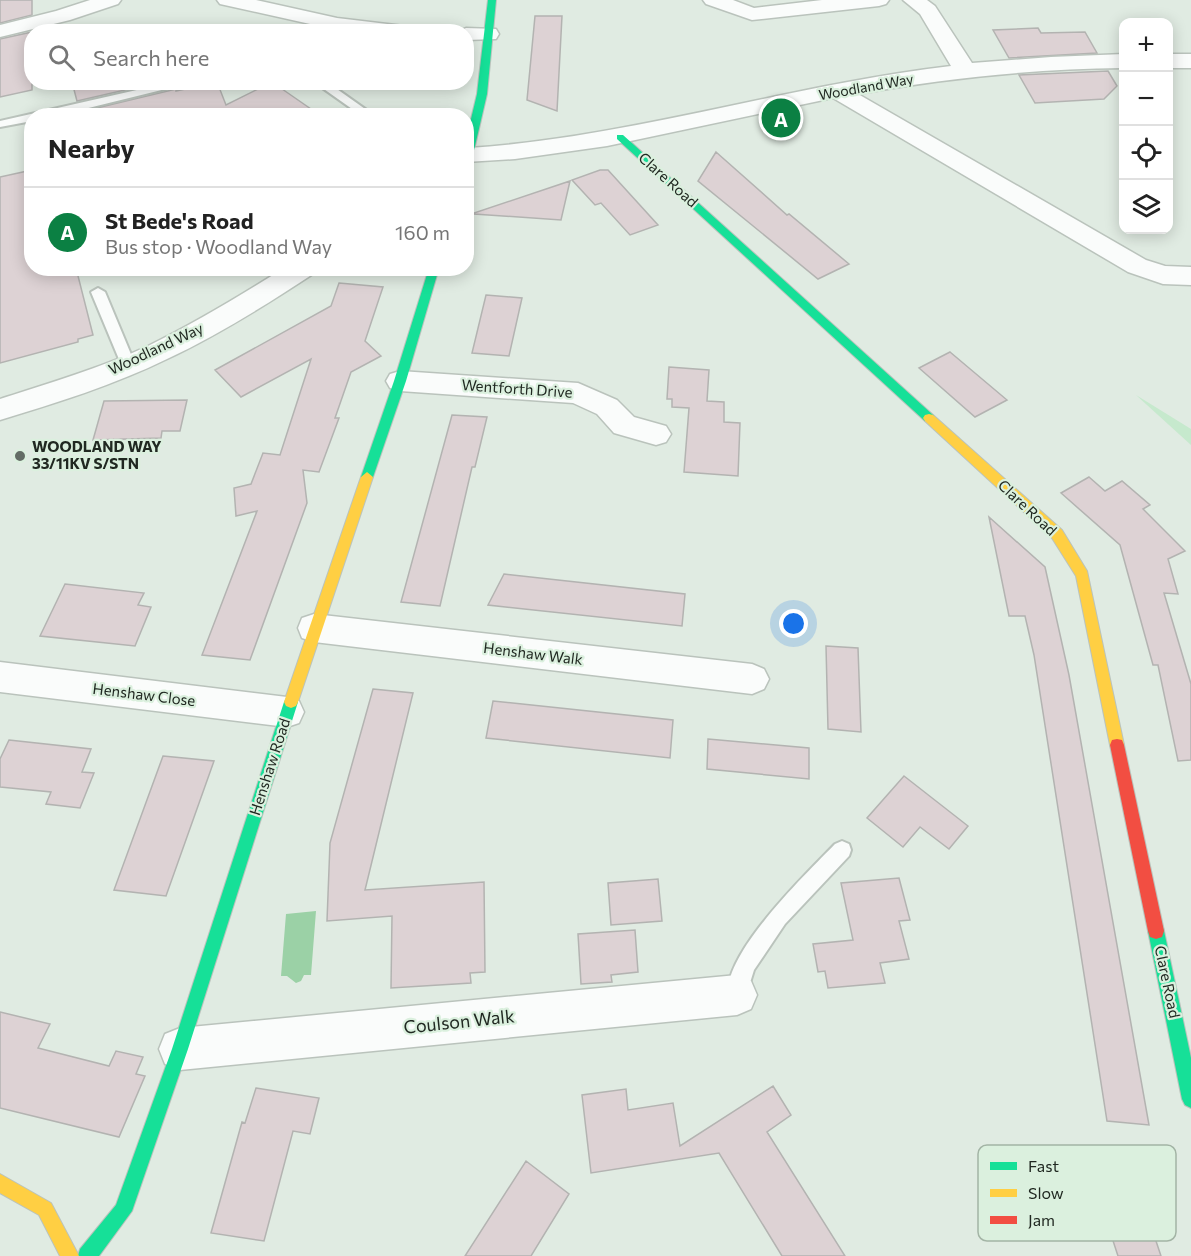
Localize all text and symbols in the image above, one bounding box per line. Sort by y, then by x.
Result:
map controls [1119,18,1173,234]
button: + [1119,18,1173,72]
search box [24,24,474,90]
icon: search [45,41,78,74]
text: Search here [93,44,209,71]
street label: Woodland Way [817,70,915,103]
button: − [1119,72,1173,126]
pin: A [762,96,800,140]
button: locate [1119,126,1173,180]
text: Nearby [48,132,135,163]
street label: Clare Road [635,148,702,211]
button: layers [1119,180,1173,234]
text: St Bede's Road [105,207,254,234]
text: A [60,220,75,244]
text: 160 m [395,220,450,244]
text: Bus stop · Woodland Way [105,234,332,258]
street label: Woodland Way [105,318,206,378]
street label: Wentforth Drive [461,375,573,401]
place label: WOODLAND WAY 33/11KV S/STN [32,437,161,472]
marker: WOODLAND WAY 33/11KV S/STN [13,449,27,463]
street label: Clare Road [995,476,1061,539]
your location [779,609,808,638]
street label: Henshaw Walk [482,638,584,668]
street label: Henshaw Close [92,679,197,709]
street label: Henshaw Road [245,716,293,817]
street label: Clare Road [1152,944,1184,1020]
street label: Coulson Walk [402,1004,516,1038]
legend [978,1145,1176,1241]
text: Fast [1028,1156,1059,1175]
text: Slow [1028,1183,1064,1202]
text: Jam [1028,1210,1055,1229]

